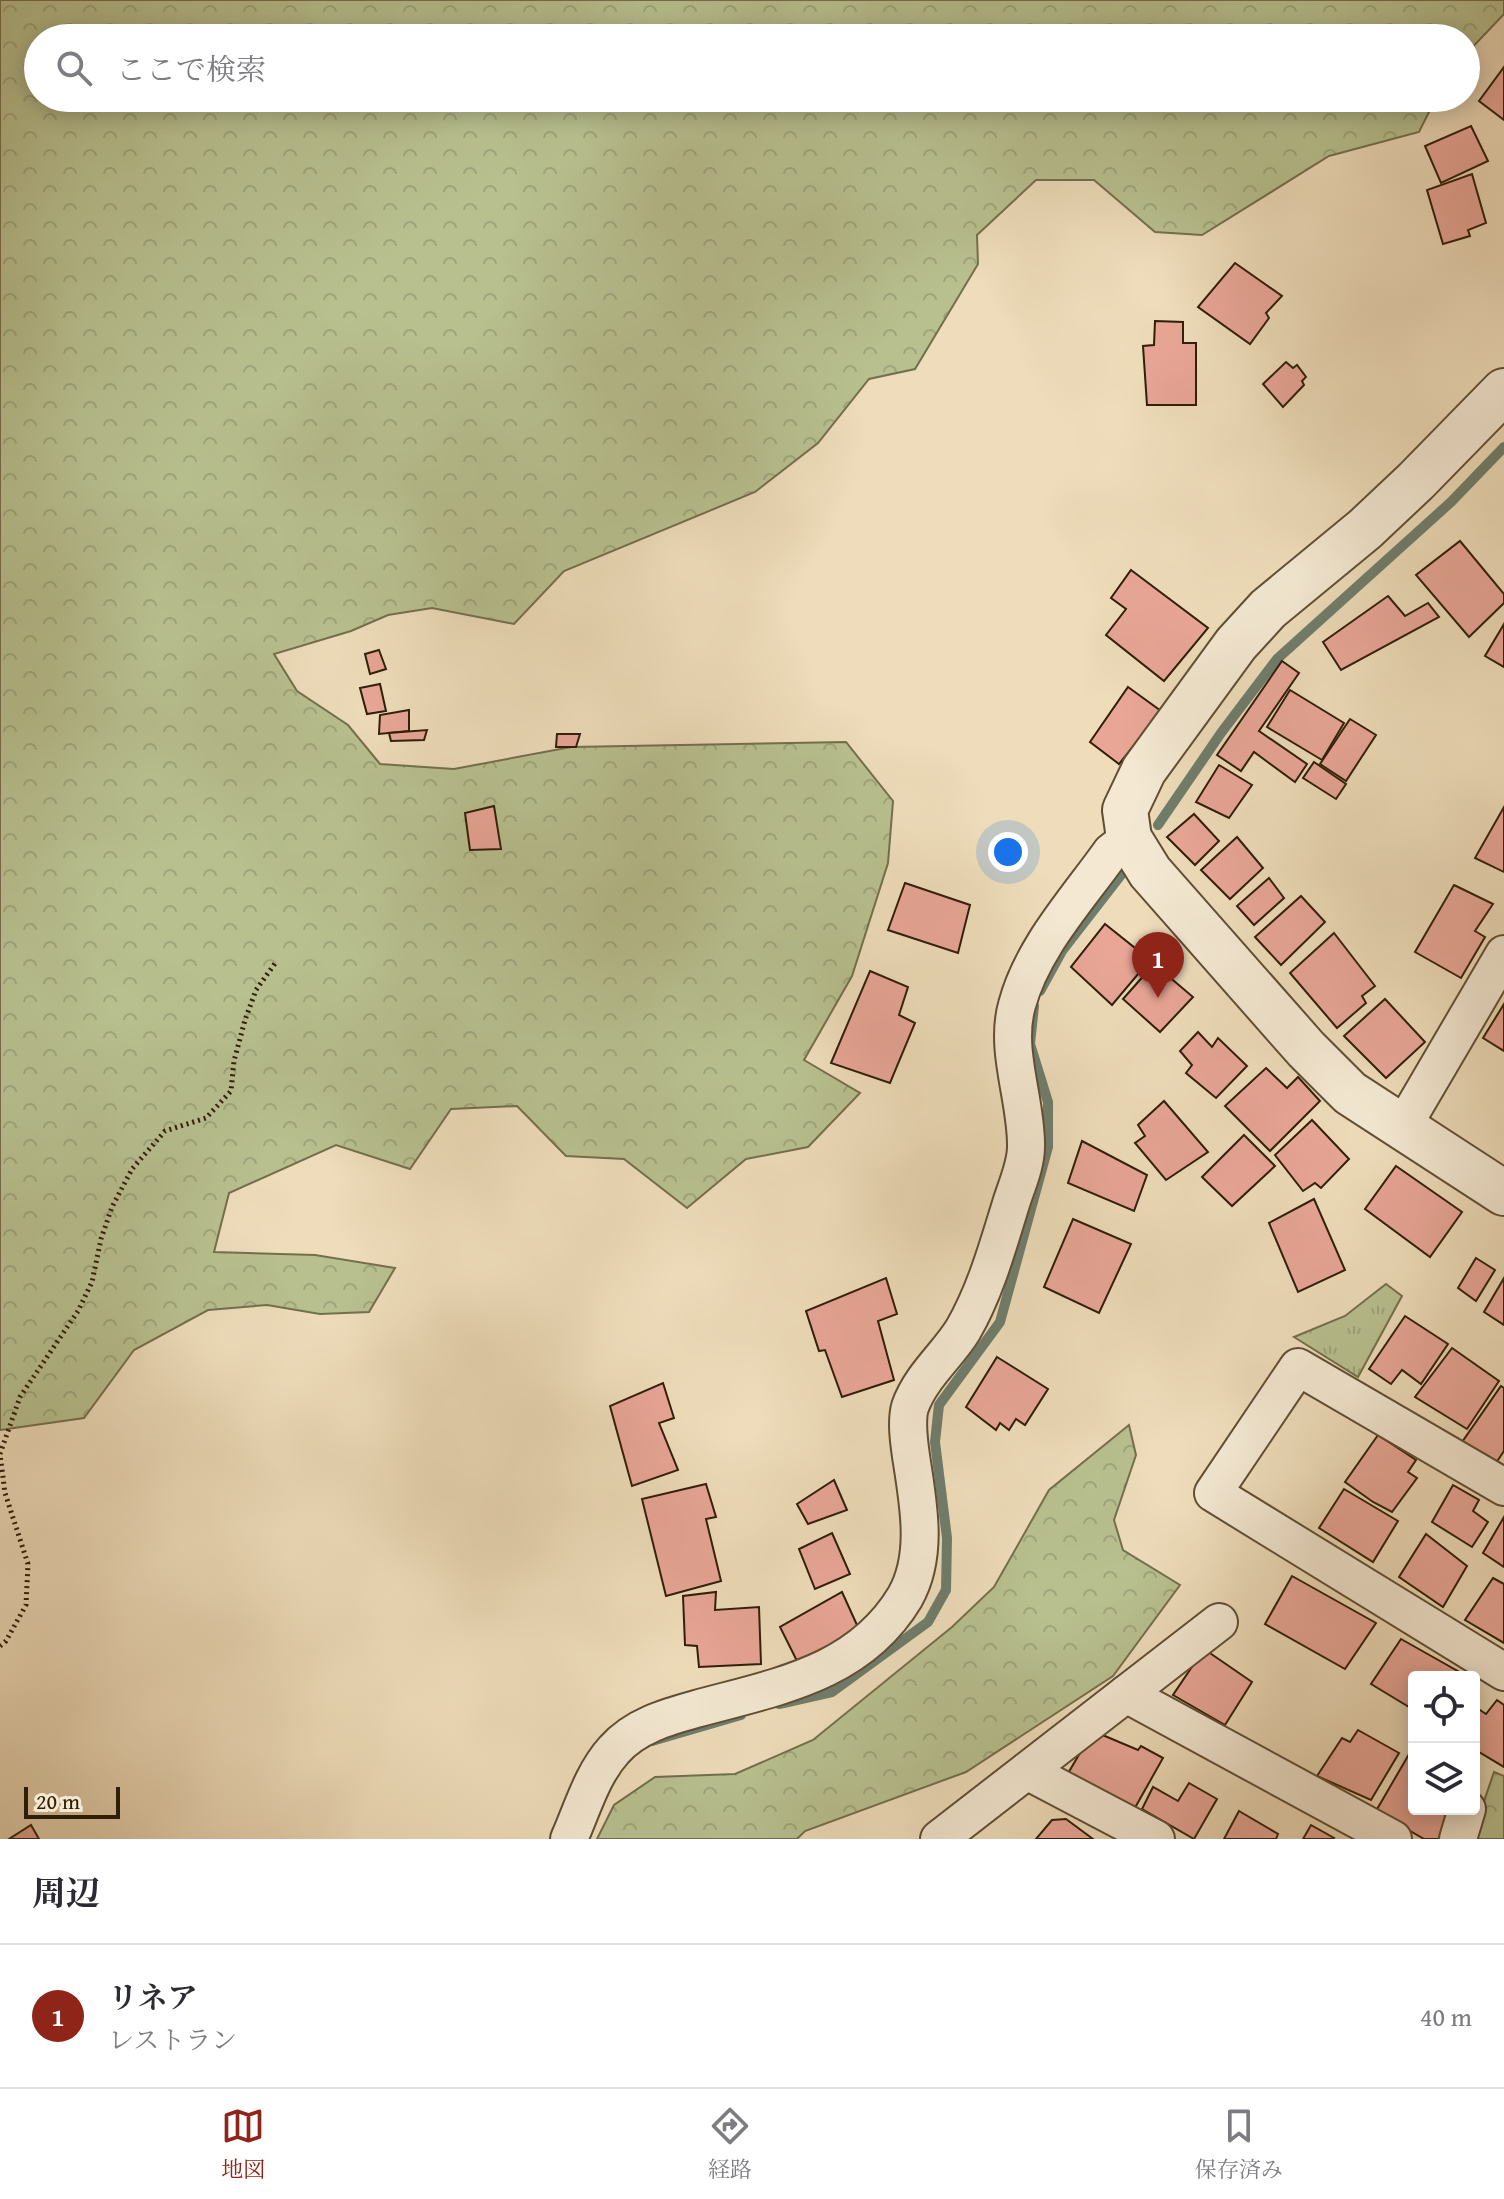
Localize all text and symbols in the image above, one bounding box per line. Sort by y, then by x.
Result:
search box [24,24,1480,112]
icon: search [52,46,96,90]
text: ここで検索 [116,47,266,91]
your location [988,832,1028,872]
pin: 1 [1132,932,1184,998]
map controls [1408,1671,1480,1815]
button: locate [1408,1671,1480,1743]
button: layers [1408,1743,1480,1815]
scale bar [24,1783,120,1819]
text: 20 m [36,1785,80,1817]
text: 周辺 [32,1868,100,1917]
text: リネア [108,1975,197,2019]
text: 1 [51,1997,65,2036]
text: 40 m [1420,1997,1472,2036]
text: レストラン [108,2020,237,2059]
tab: 地図 [221,2104,265,2185]
tab: 経路 [708,2104,752,2185]
tab: 保存済み [1195,2104,1283,2185]

